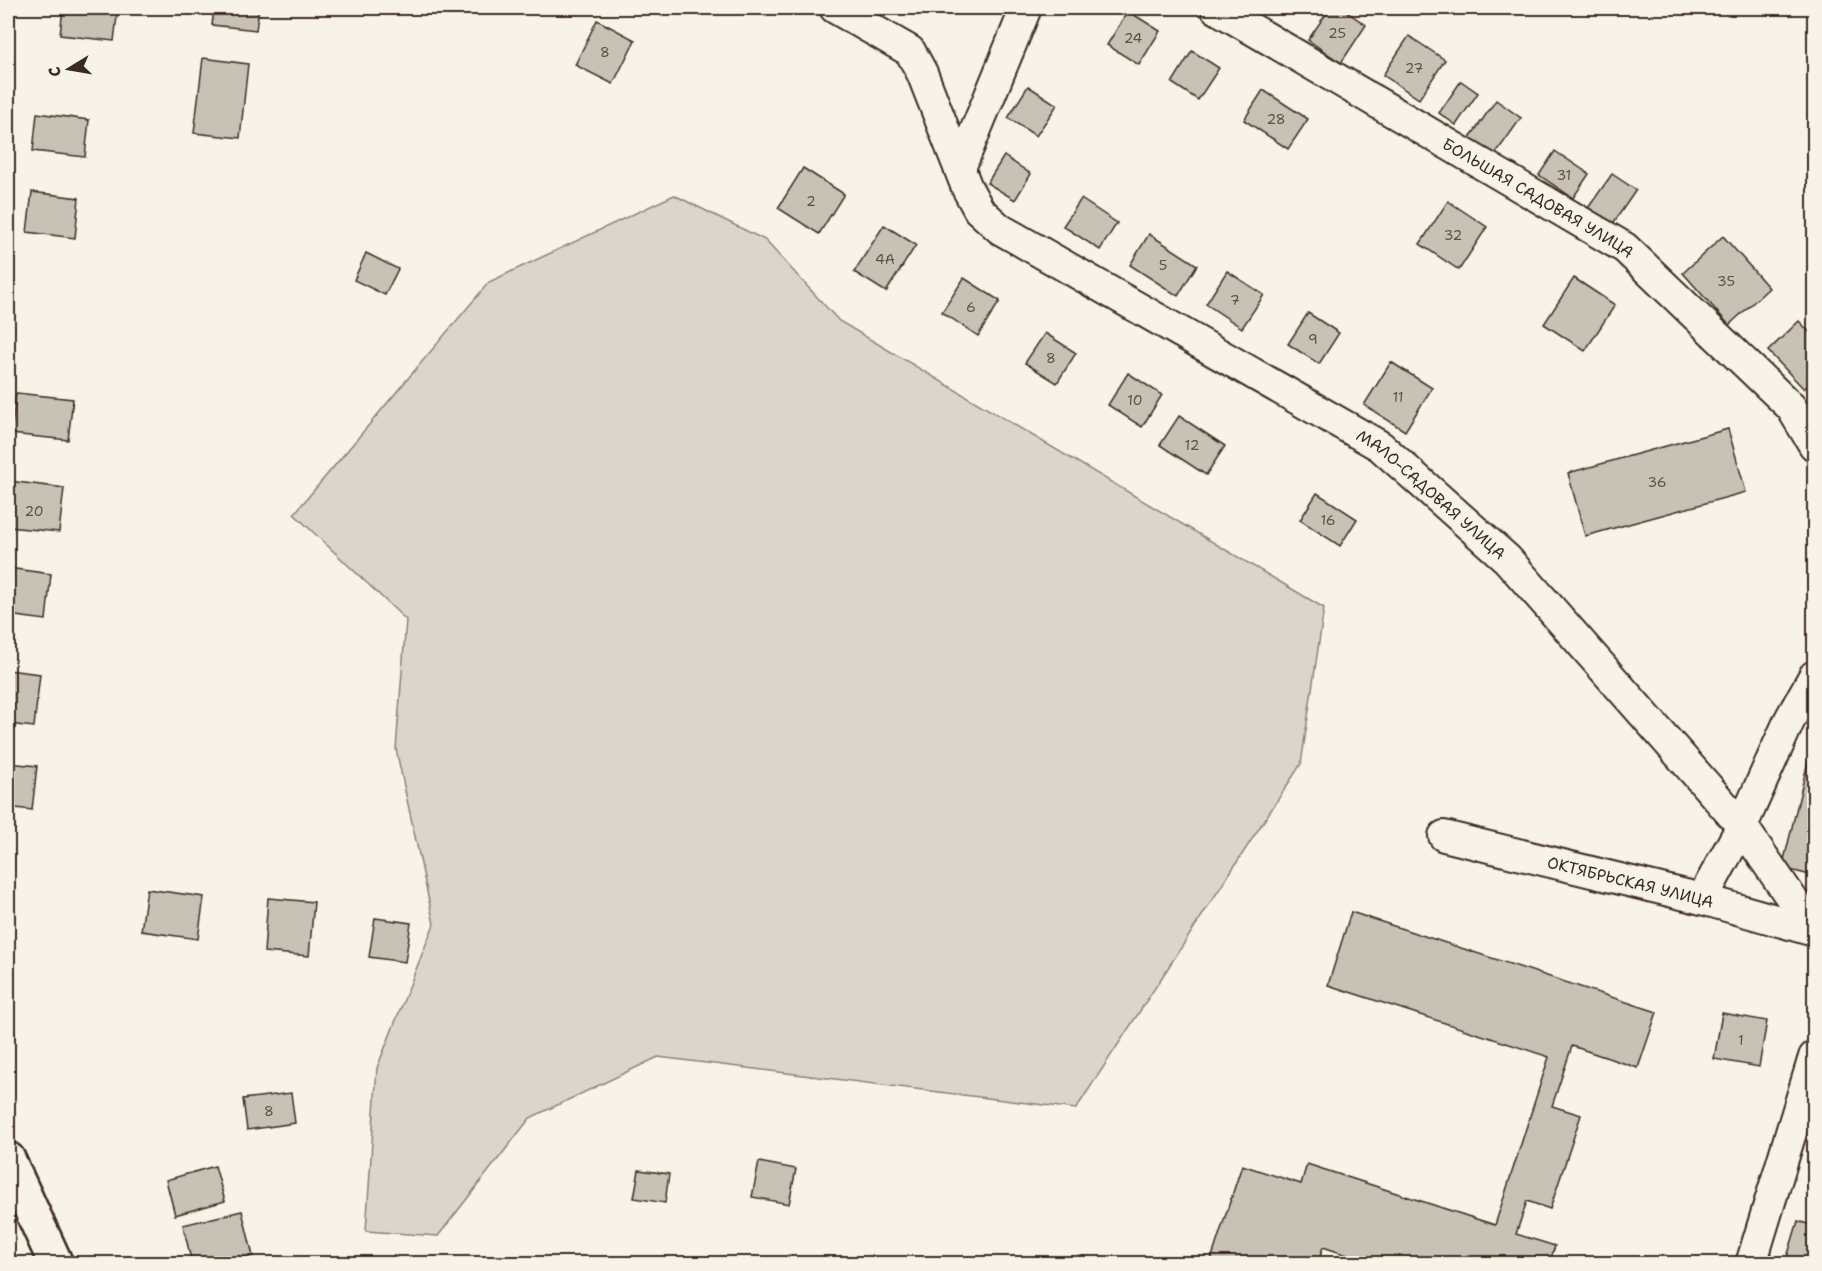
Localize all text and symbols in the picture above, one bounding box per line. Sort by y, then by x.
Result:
house number: 25 [1328,24,1346,42]
house number: 24 [1124,29,1143,47]
north arrow [39,39,99,99]
house number: 8 [600,43,610,61]
house number: 27 [1405,59,1423,77]
text: С [43,65,66,79]
house number: 28 [1266,110,1286,128]
street label: БОЛЬШАЯ САДОВАЯ УЛИЦА [1439,133,1639,262]
house number: 31 [1557,166,1571,184]
house number: 2 [806,192,816,210]
house number: 32 [1444,226,1462,244]
house number: 4А [875,250,895,268]
house number: 5 [1159,256,1167,274]
house number: 35 [1717,272,1735,290]
house number: 7 [1230,291,1240,309]
house number: 6 [966,298,976,316]
house number: 9 [1308,330,1318,348]
house number: 8 [1046,349,1056,367]
house number: 11 [1392,388,1404,406]
house number: 10 [1127,391,1143,409]
street label: МАЛО-САДОВАЯ УЛИЦА [1353,424,1510,564]
house number: 12 [1185,436,1199,454]
house number: 36 [1647,473,1667,491]
house number: 20 [24,502,44,520]
house number: 16 [1320,511,1336,529]
street label: ОКТЯБРЬСКАЯ УЛИЦА [1545,851,1716,912]
house number: 1 [1738,1031,1744,1049]
house number: 8 [264,1102,274,1120]

